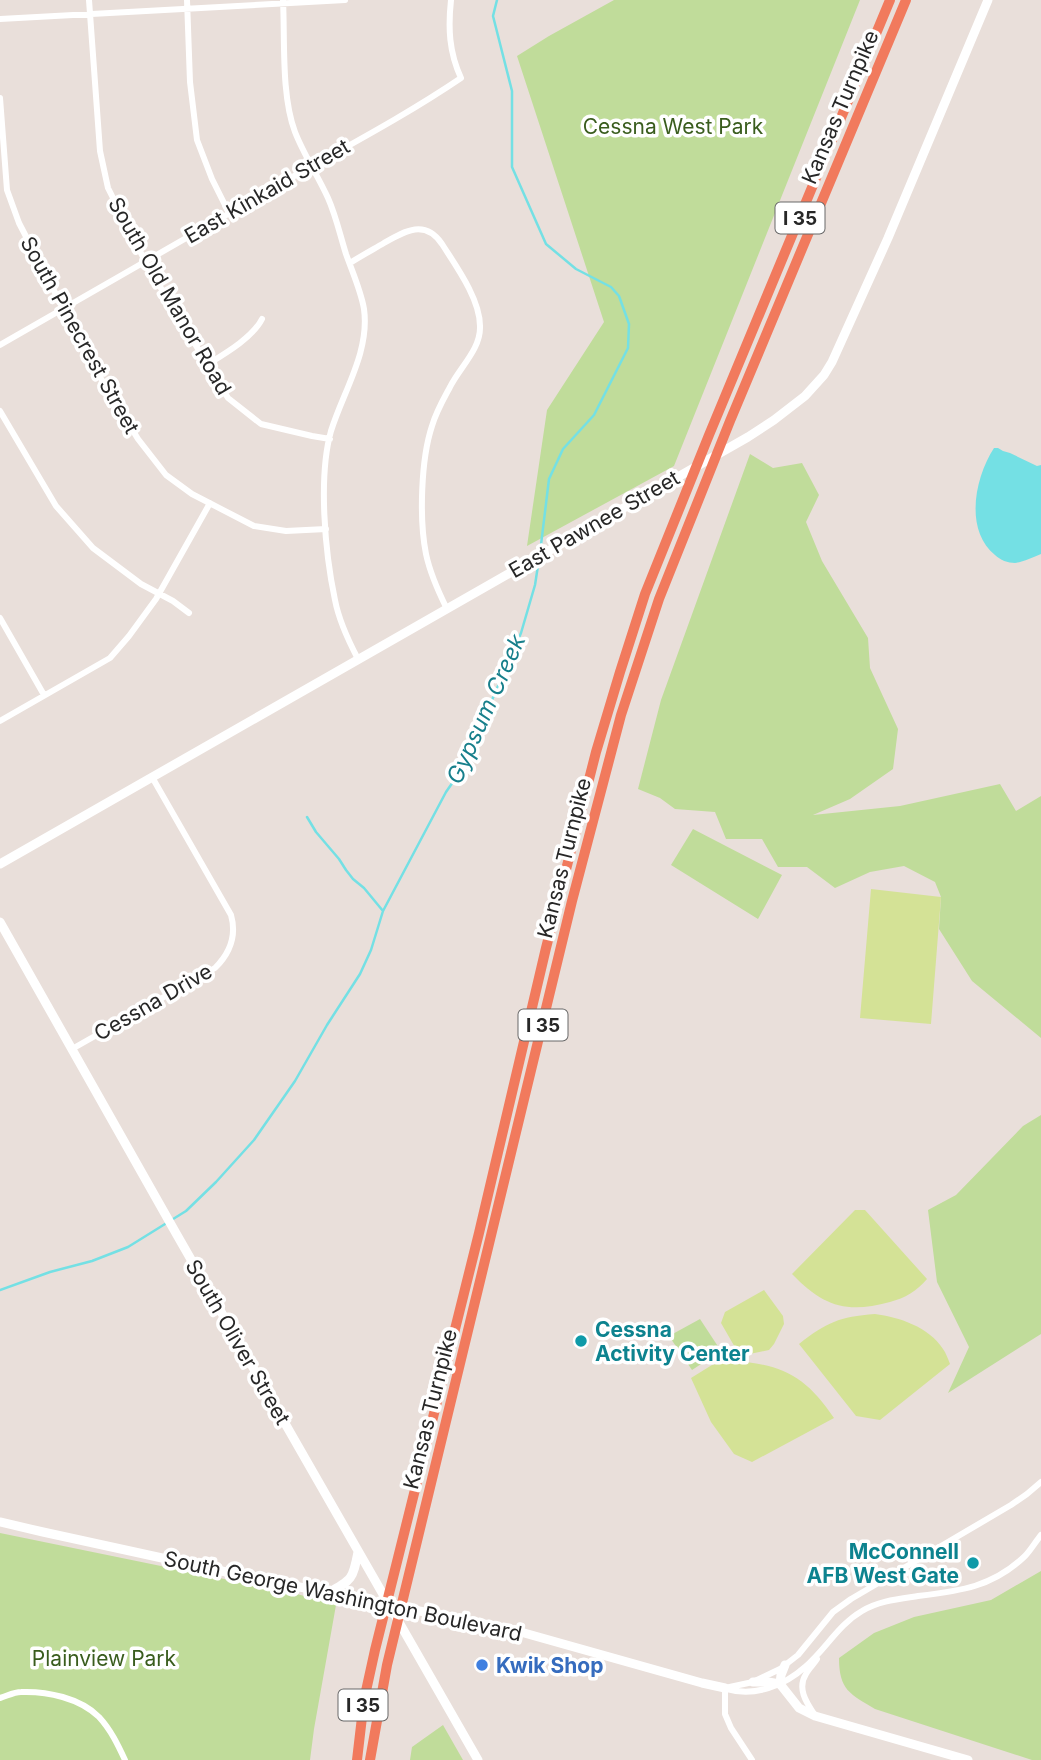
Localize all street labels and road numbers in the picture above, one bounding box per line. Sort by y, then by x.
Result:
street label: Kansas Turnpike [796,26,884,188]
street label: East Kinkaid Street [180,133,354,248]
street label: South Old Manor Road [103,193,237,399]
road number: I 35 [776,202,824,233]
street label: South Pinecrest Street [15,232,145,438]
street label: East Pawnee Street [504,465,684,583]
street label: Kansas Turnpike [532,775,596,941]
street label: Cessna Drive [90,958,216,1046]
road number: I 35 [518,1009,568,1040]
street label: South Oliver Street [181,1255,296,1429]
street label: Kansas Turnpike [398,1326,462,1492]
street label: South George Washington Boulevard [162,1546,524,1646]
road number: I 35 [338,1690,388,1721]

